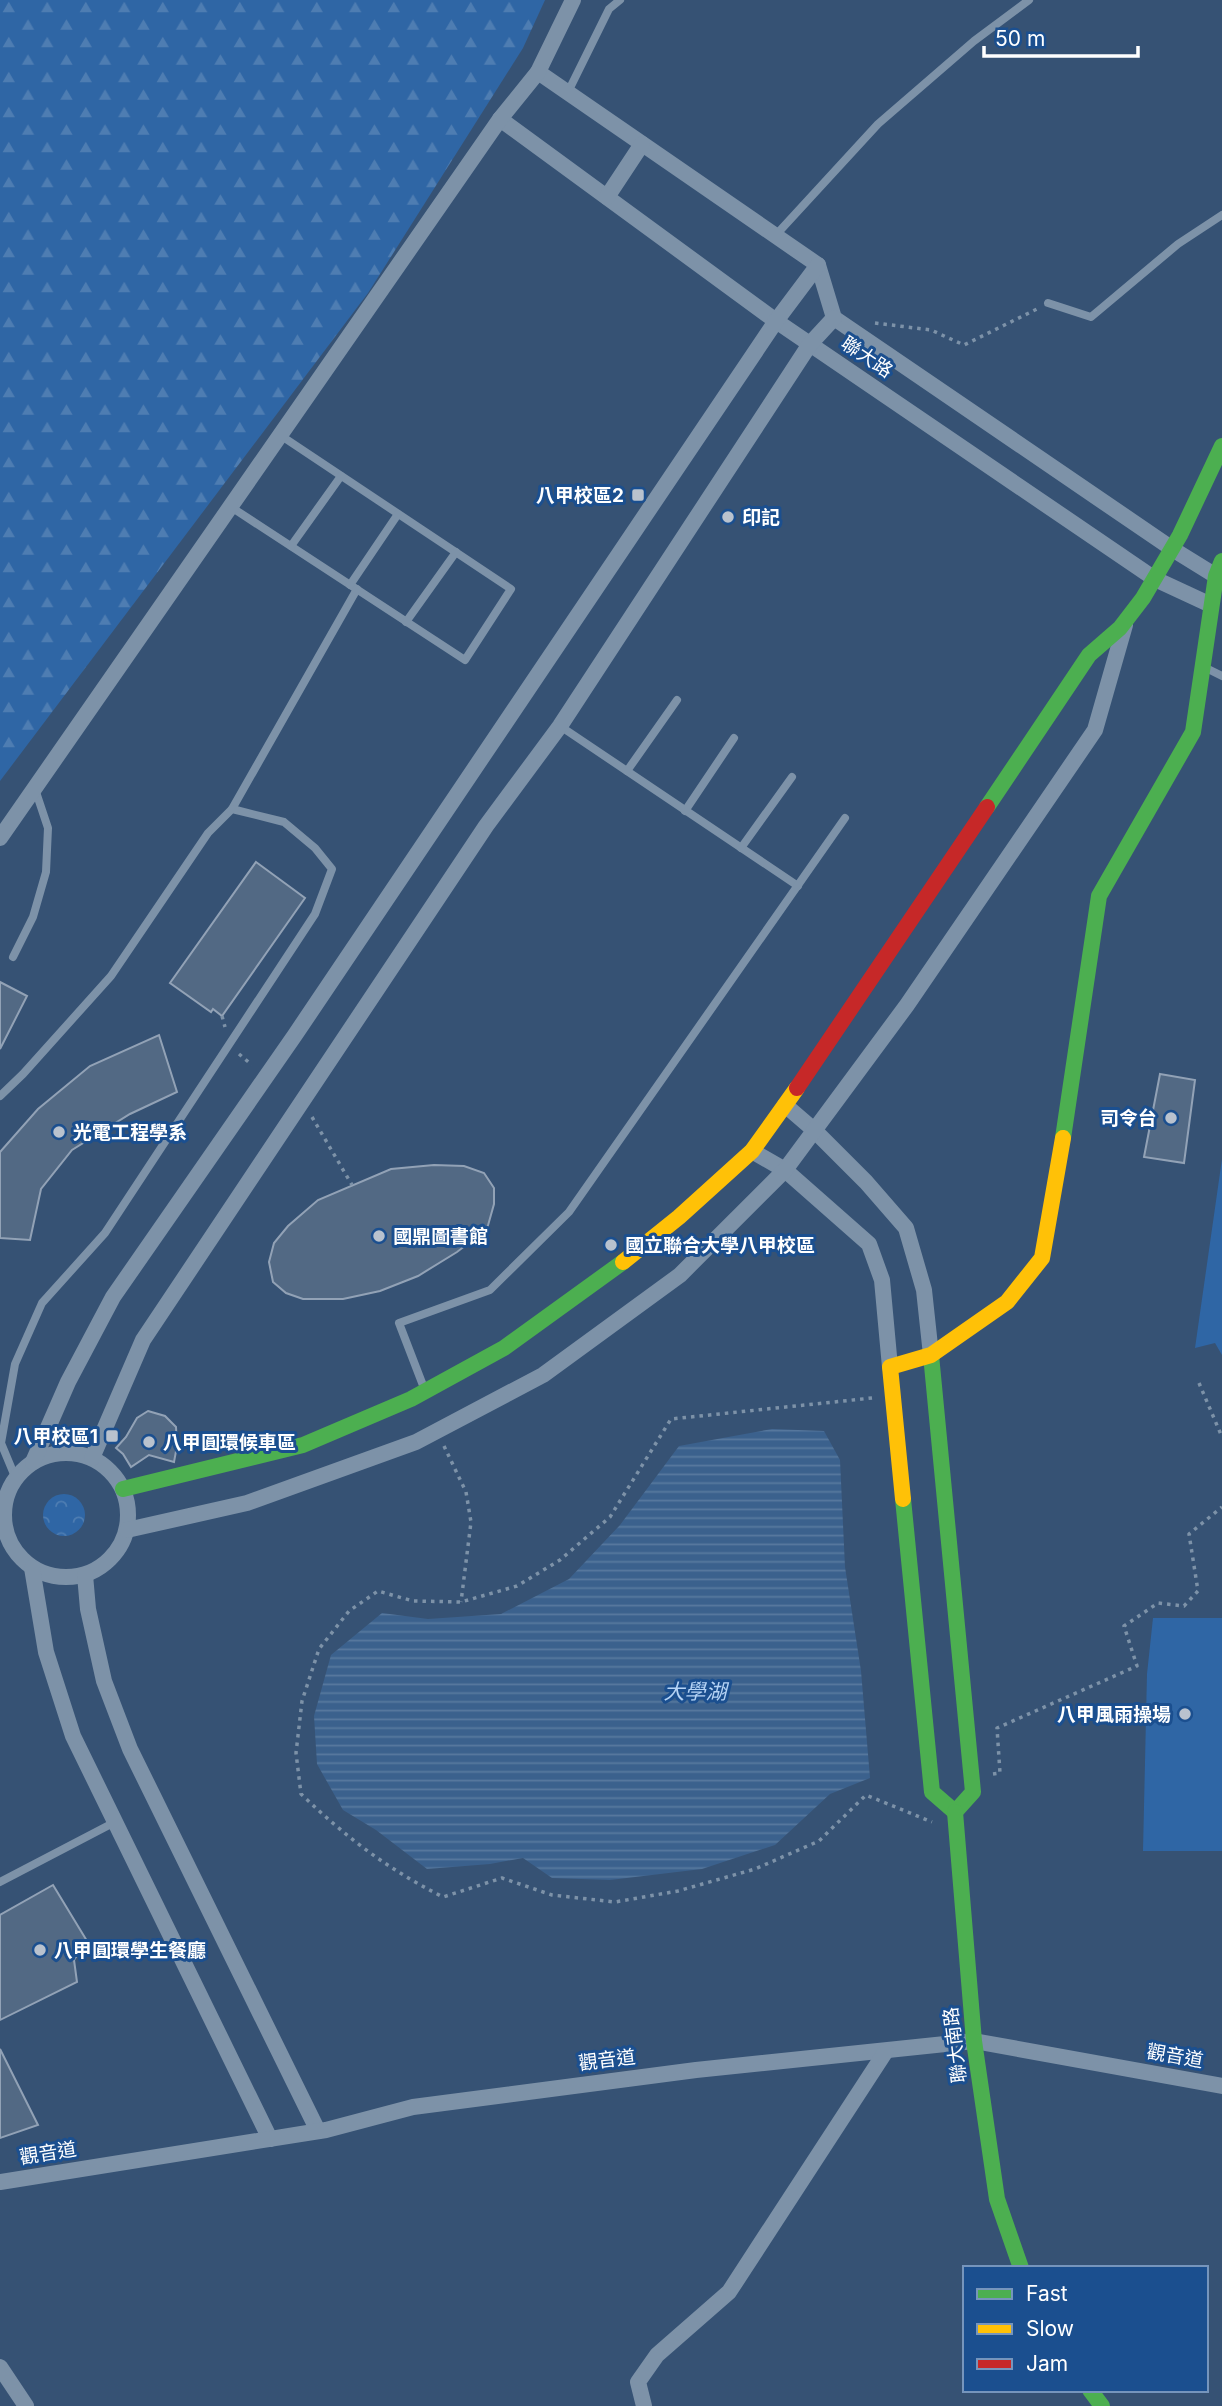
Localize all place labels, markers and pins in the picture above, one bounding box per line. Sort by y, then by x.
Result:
place label: 八甲校區2 [536,484,624,507]
marker: 八甲校區2 [630,487,646,503]
place label: 印記 [742,506,780,529]
marker: 印記 [720,509,736,525]
place label: 司令台 [1100,1107,1157,1130]
marker: 司令台 [1163,1110,1179,1126]
place label: 光電工程學系 [73,1121,187,1144]
marker: 光電工程學系 [51,1124,67,1140]
place label: 國鼎圖書館 [393,1225,488,1248]
marker: 國鼎圖書館 [371,1228,387,1244]
place label: 國立聯合大學八甲校區 [625,1234,815,1257]
marker: 國立聯合大學八甲校區 [603,1237,619,1253]
place label: 八甲校區1 [14,1425,98,1448]
marker: 八甲校區1 [104,1428,120,1444]
place label: 八甲圓環候車區 [163,1431,296,1454]
marker: 八甲圓環候車區 [141,1434,157,1450]
place label: 八甲風雨操場 [1057,1703,1171,1726]
marker: 八甲風雨操場 [1177,1706,1193,1722]
place label: 八甲圓環學生餐廳 [54,1939,206,1962]
marker: 八甲圓環學生餐廳 [32,1942,48,1958]

